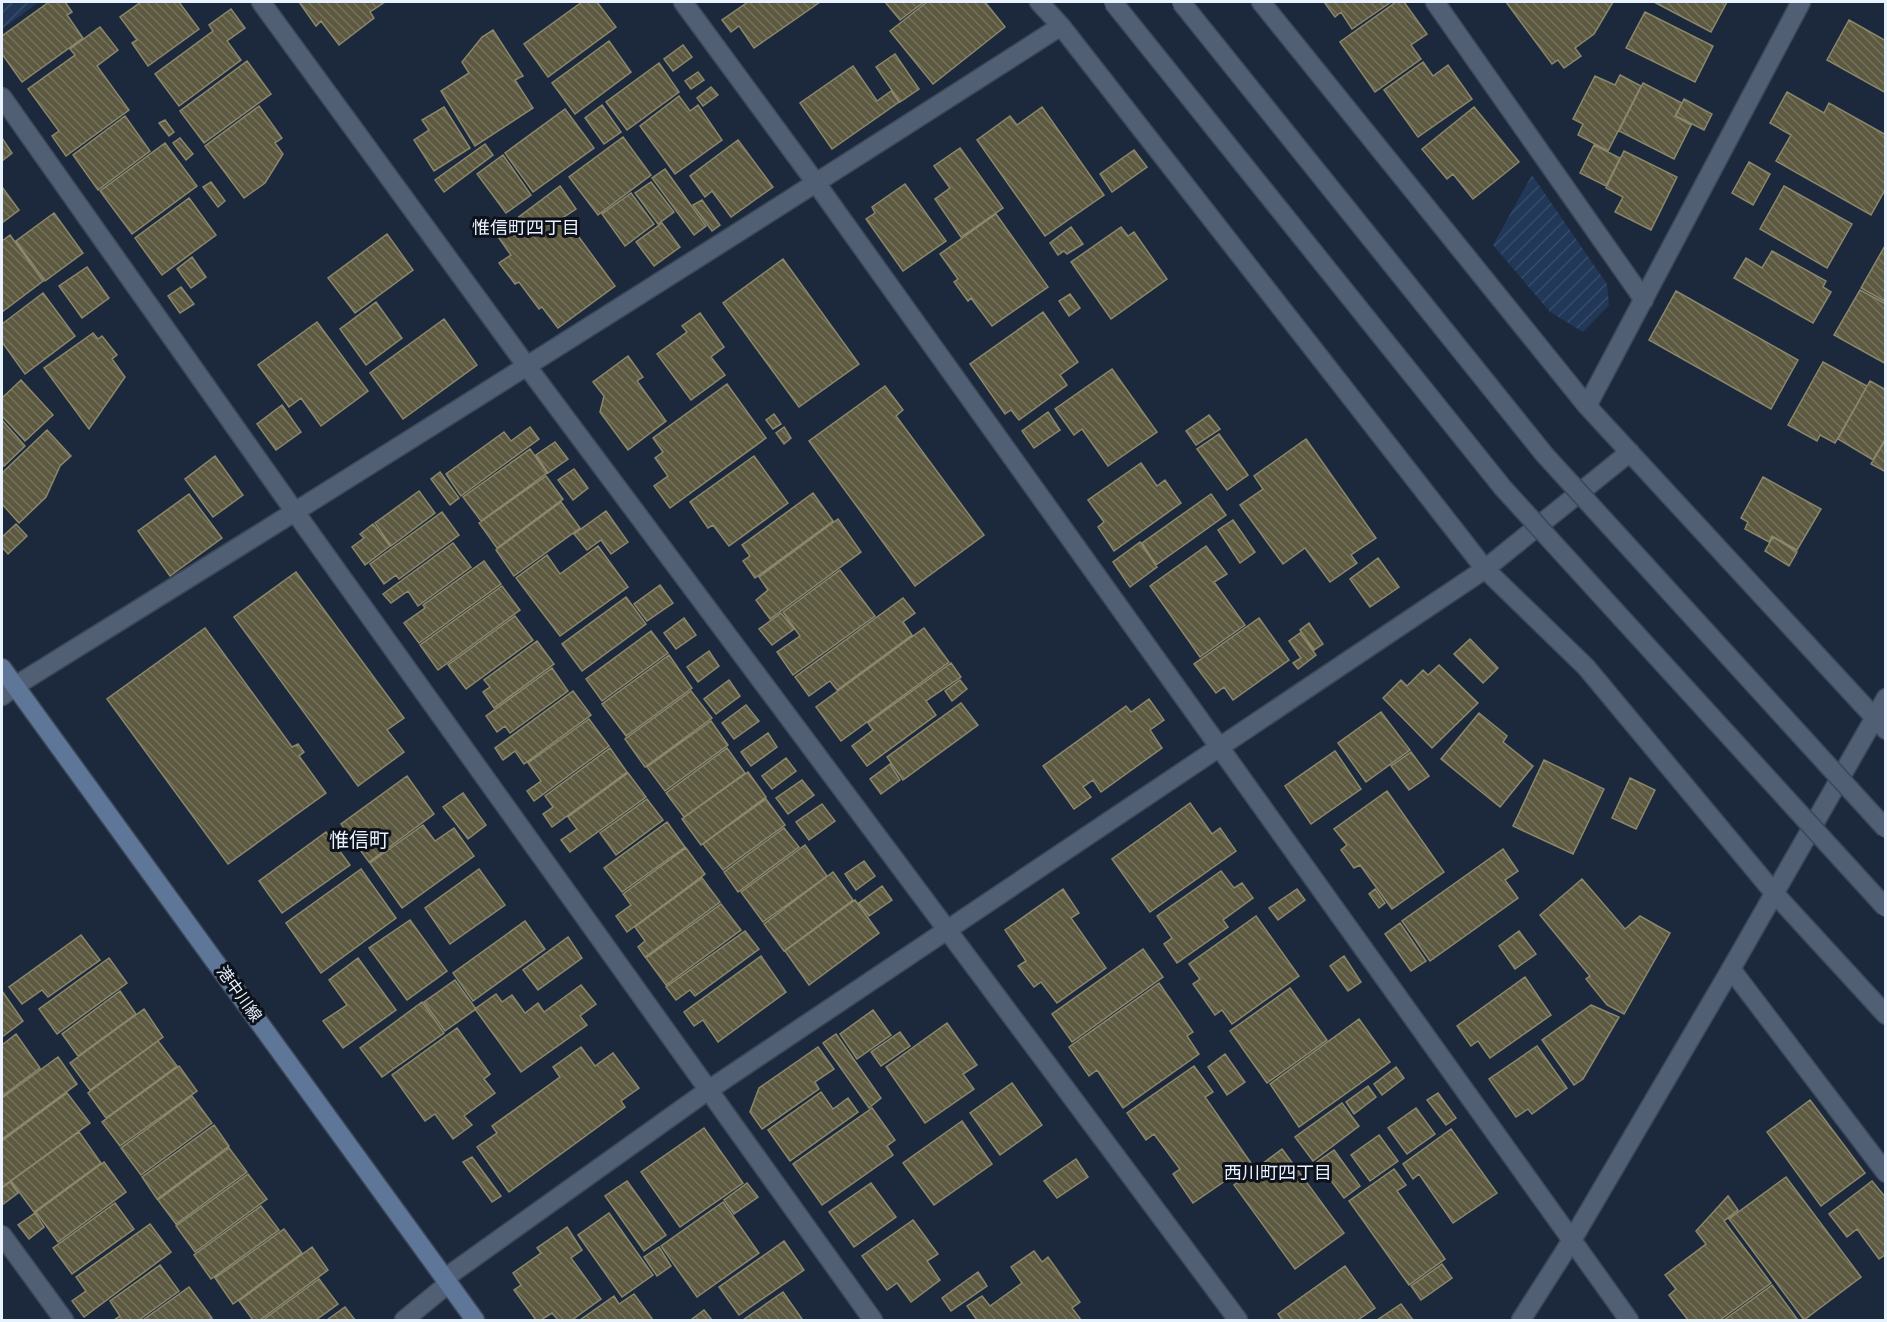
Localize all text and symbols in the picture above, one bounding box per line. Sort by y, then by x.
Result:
district label: 惟信町四丁目 [472,217,580,239]
district label: 惟信町 [329,829,389,853]
street label: 港中川線 [212,962,266,1026]
district label: 西川町四丁目 [1224,1162,1332,1184]

